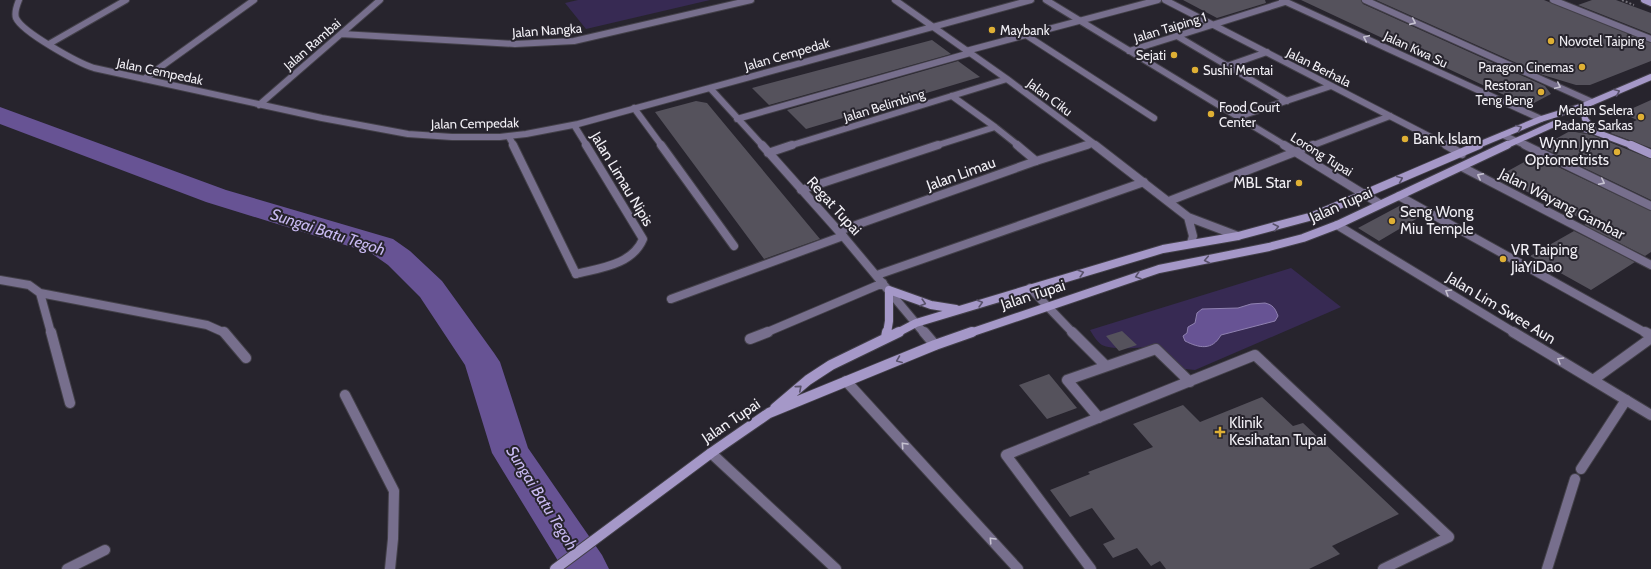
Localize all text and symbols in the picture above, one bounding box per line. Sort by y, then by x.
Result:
street label: Jalan Taiping 1 [1131,8,1208,46]
street label: Jalan Rambai [279,15,344,74]
one-way arrow [1410,17,1417,25]
street label: Jalan Nangka [511,20,583,40]
place label: Maybank [1000,22,1050,38]
marker: Maybank [987,25,997,35]
street label: Jalan Kwa Su [1381,27,1451,71]
place label: Novotel Taiping [1559,33,1645,49]
street label: Jalan Cempedak [742,34,832,74]
one-way arrow [1362,35,1370,43]
marker: Novotel Taiping [1546,36,1556,46]
street label: Jalan Berhala [1283,44,1355,90]
place label: Sejati [1136,47,1166,64]
marker: Sejati [1169,50,1179,60]
street label: Jalan Cempedak [114,54,205,88]
place label: Paragon Cinemas [1478,59,1575,75]
place label: Sushi Mentai [1203,62,1273,78]
marker: Paragon Cinemas [1577,62,1587,72]
marker: Sushi Mentai [1190,65,1200,75]
street label: Jalan Ciku [1023,74,1076,119]
place label: Restoran Teng Beng [1476,77,1534,108]
one-way arrow [1553,81,1561,89]
street label: Jalan Belimbing [840,85,927,125]
marker: Restoran Teng Beng [1536,87,1546,97]
one-way arrow [1613,88,1620,96]
place label: Food Court Center [1219,99,1281,130]
place label: Medan Selera Padang Sarkas [1554,102,1634,133]
marker: Food Court Center [1206,109,1216,119]
marker: Medan Selera Padang Sarkas [1636,112,1646,122]
street label: Jalan Cempedak [430,114,519,132]
one-way arrow [1515,125,1522,133]
street label: Jalan Limau Nipis [586,128,657,230]
street label: Lorong Tupai [1288,129,1356,179]
place label: Bank Islam [1413,130,1481,148]
marker: Bank Islam [1400,134,1410,144]
place label: Wynn Jynn Optometrists [1525,134,1609,169]
marker: Wynn Jynn Optometrists [1612,147,1622,157]
street label: Jalan Limau [923,153,998,195]
street label: Jalan Wayang Gambar [1495,164,1628,244]
street label: Regat Tupai [803,173,865,239]
one-way arrow [1477,173,1484,181]
place label: MBL Star [1234,174,1291,192]
one-way arrow [1396,176,1403,184]
one-way arrow [1598,177,1606,185]
marker: MBL Star [1294,178,1304,188]
street label: Jalan Tupai [1306,183,1375,227]
place label: Seng Wong Miu Temple [1400,203,1474,238]
water label: Sungai Batu Tegoh [268,205,388,259]
marker: Seng Wong Miu Temple [1387,216,1397,226]
one-way arrow [1272,223,1279,232]
place label: VR Taiping JiaYiDao [1510,241,1578,276]
marker: VR Taiping JiaYiDao [1498,254,1508,264]
one-way arrow [1203,255,1210,264]
street label: Jalan Lim Swee Aun [1442,268,1559,348]
one-way arrow [1077,269,1084,278]
one-way arrow [1135,271,1142,280]
street label: Jalan Tupai [998,276,1067,314]
one-way arrow [1445,290,1452,297]
one-way arrow [920,298,927,307]
one-way arrow [976,299,983,308]
one-way arrow [896,355,903,363]
one-way arrow [1557,357,1564,364]
one-way arrow [794,385,802,392]
street label: Jalan Tupai [698,395,764,448]
place label: Klinik Kesihatan Tupai [1229,414,1327,449]
marker: Klinik Kesihatan Tupai [1214,426,1226,438]
water label: Sungai Batu Tegoh [502,442,582,554]
one-way arrow [902,442,909,449]
one-way arrow [989,537,997,545]

